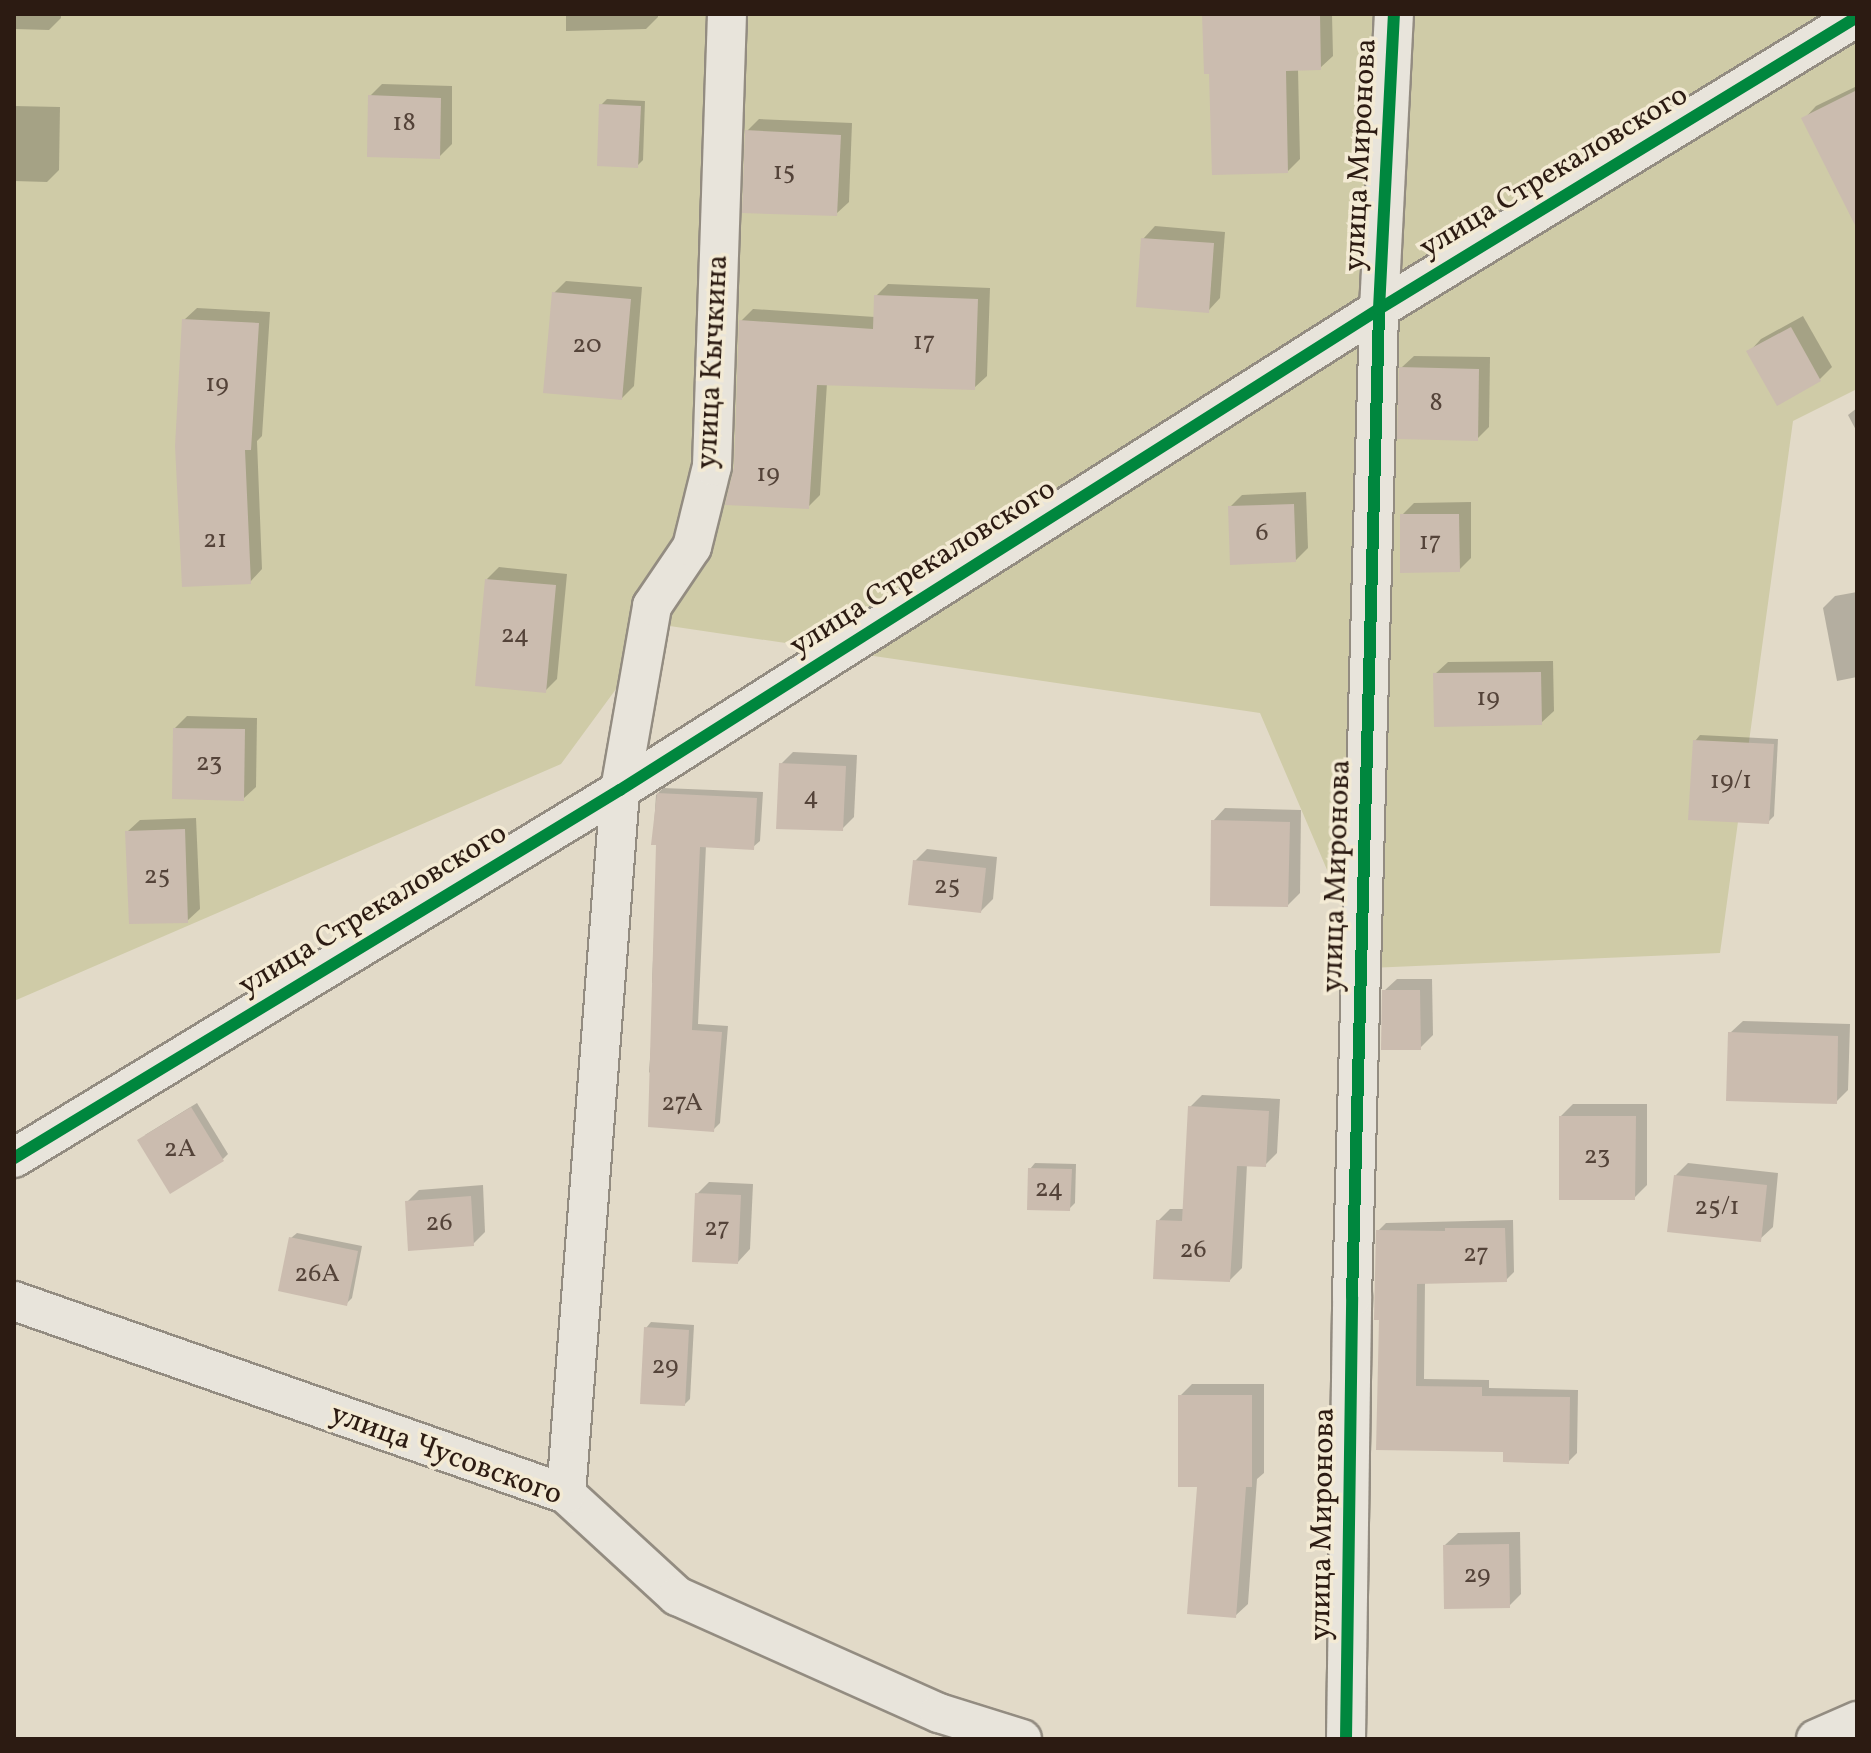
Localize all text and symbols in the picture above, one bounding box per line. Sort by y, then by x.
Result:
street label: улица Миронова [1337,38,1385,272]
street label: улица Стрекаловского [1413,78,1695,266]
house number: 18 [392,108,416,140]
house number: 15 [773,157,795,189]
street label: улица Кычкина [689,254,737,470]
house number: 17 [913,327,935,359]
house number: 20 [572,330,602,362]
house number: 19 [205,369,229,401]
house number: 8 [1429,388,1443,420]
house number: 19 [756,459,780,491]
street label: улица Стрекаловского [783,471,1063,665]
house number: 6 [1255,518,1269,550]
house number: 21 [203,525,227,557]
house number: 17 [1419,527,1441,559]
house number: 24 [501,620,529,652]
house number: 19 [1476,683,1500,715]
house number: 23 [196,748,222,780]
street label: улица Миронова [1315,759,1359,993]
house number: 19/1 [1710,766,1752,798]
house number: 4 [803,782,819,814]
street label: улица Стрекаловского [232,816,514,1004]
house number: 25 [144,861,170,893]
house number: 25 [934,871,960,903]
house number: 27А [661,1088,703,1120]
house number: 2А [164,1134,196,1166]
house number: 23 [1584,1141,1610,1173]
house number: 24 [1035,1174,1063,1206]
house number: 25/1 [1694,1192,1740,1224]
house number: 26 [425,1208,453,1240]
house number: 27 [704,1213,730,1245]
house number: 26 [1179,1235,1207,1267]
house number: 27 [1463,1239,1489,1271]
house number: 26А [294,1259,340,1291]
house number: 29 [651,1351,679,1383]
street label: улица Чусовского [325,1396,567,1514]
street label: улица Миронова [1303,1407,1343,1641]
house number: 29 [1463,1560,1491,1592]

